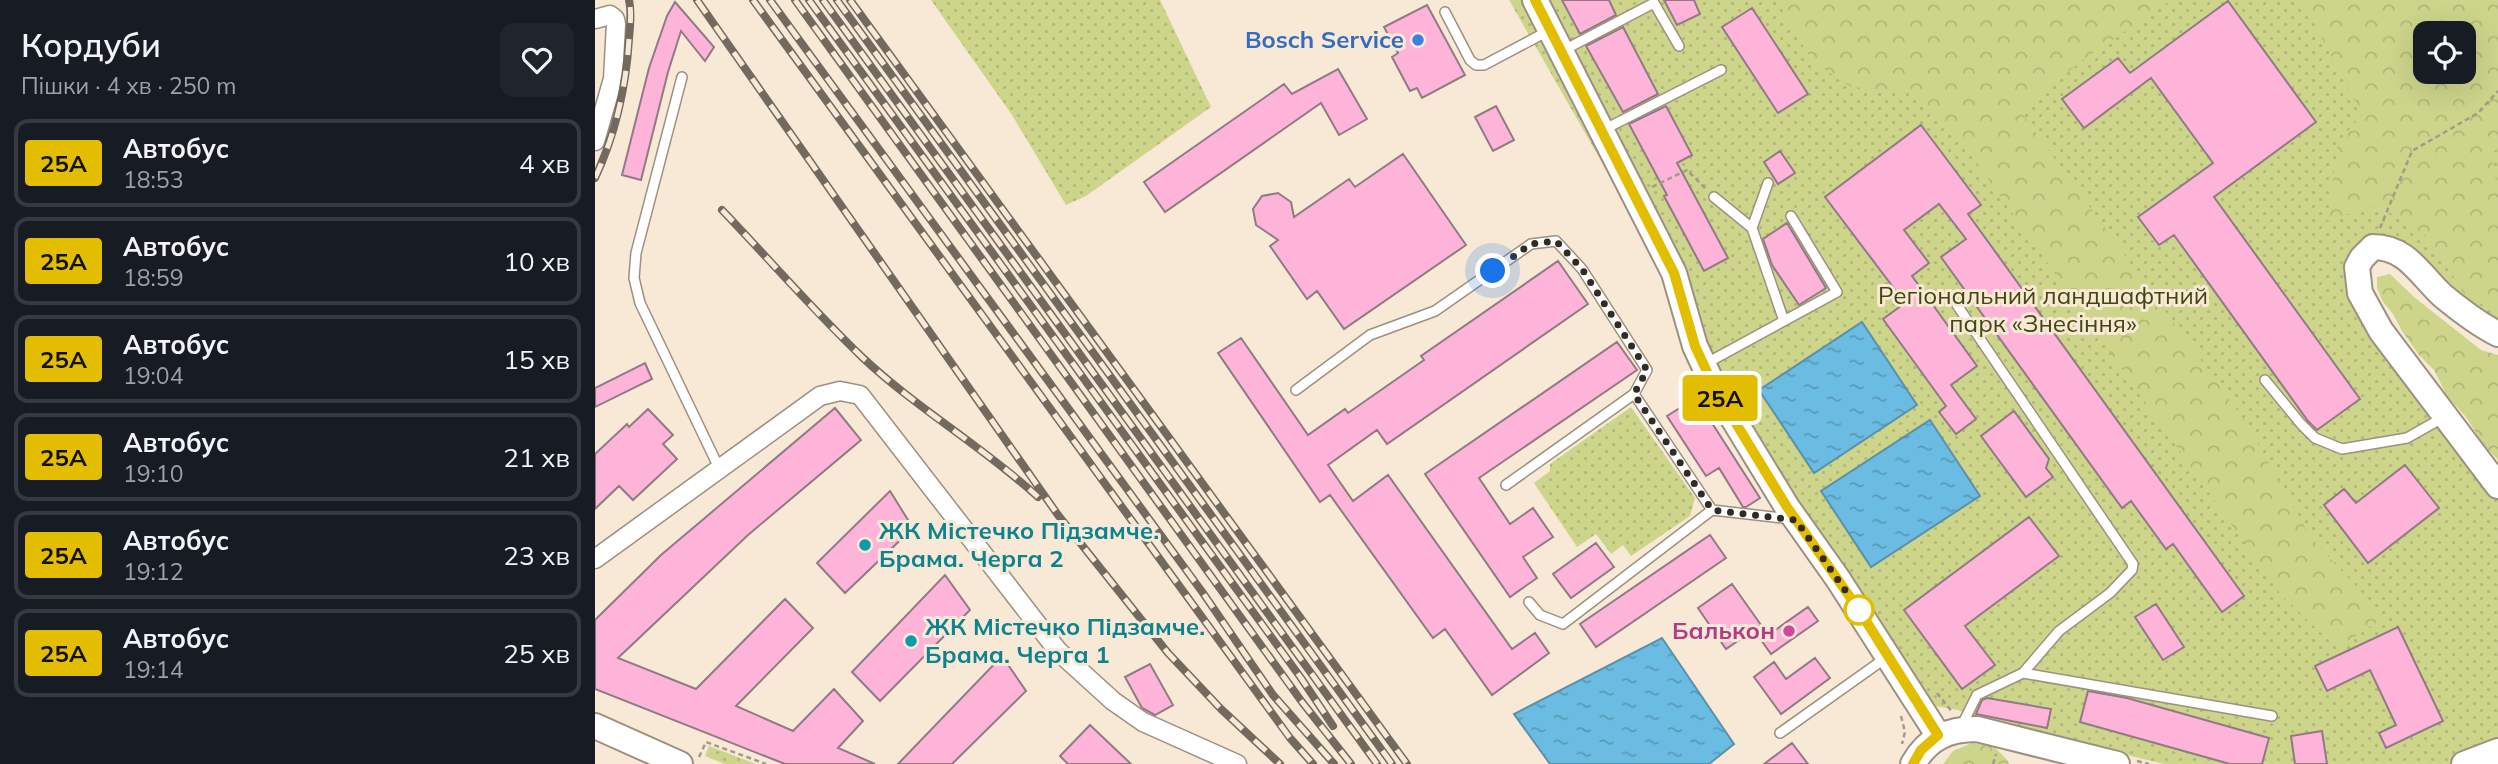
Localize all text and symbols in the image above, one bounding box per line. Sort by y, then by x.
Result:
map controls [2413,21,2476,84]
button: locate [2413,21,2476,84]
button: heart [500,23,574,97]
text: Кордуби [21,24,161,65]
place label: Bosch Service [1245,24,1404,54]
marker: Bosch Service [1410,32,1426,48]
text: Пішки · 4 хв · 250 m [21,71,237,100]
text: Автобус [123,132,229,165]
text: 4 хв [519,147,570,180]
text: 25А [40,148,87,178]
text: 18:53 [123,165,183,194]
text: Автобус [123,230,229,263]
text: 10 хв [503,245,570,278]
text: 25А [40,246,87,276]
your location [1475,253,1510,288]
text: 18:59 [123,263,183,292]
park label: Регіональний ландшафтний парк «Знесіння» [1878,280,2208,338]
text: Автобус [123,328,229,361]
text: 15 хв [503,343,570,376]
text: 25А [40,344,87,374]
text: 19:04 [123,361,183,390]
line badge: 25А [1680,375,1760,421]
text: 25А [1697,383,1743,413]
text: Автобус [123,426,229,459]
text: 21 хв [503,441,570,474]
text: 25А [40,442,87,472]
text: 19:10 [123,459,183,488]
place label: ЖК Містечко Підзамче. Брама. Черга 2 [879,515,1159,573]
text: Автобус [123,524,229,557]
marker: ЖК Містечко Підзамче. Брама. Черга 2 [857,537,873,553]
text: 23 хв [503,539,570,572]
text: 25А [40,540,87,570]
text: 19:12 [123,557,183,586]
unlabelled marker [1844,595,1874,625]
place label: ЖК Містечко Підзамче. Брама. Черга 1 [925,611,1205,669]
place label: Балькон [1672,615,1775,645]
text: Автобус [123,622,229,655]
marker: Балькон [1781,623,1797,639]
marker: ЖК Містечко Підзамче. Брама. Черга 1 [903,633,919,649]
text: 25 хв [503,637,570,670]
text: 25А [40,638,87,668]
text: 19:14 [123,655,183,684]

